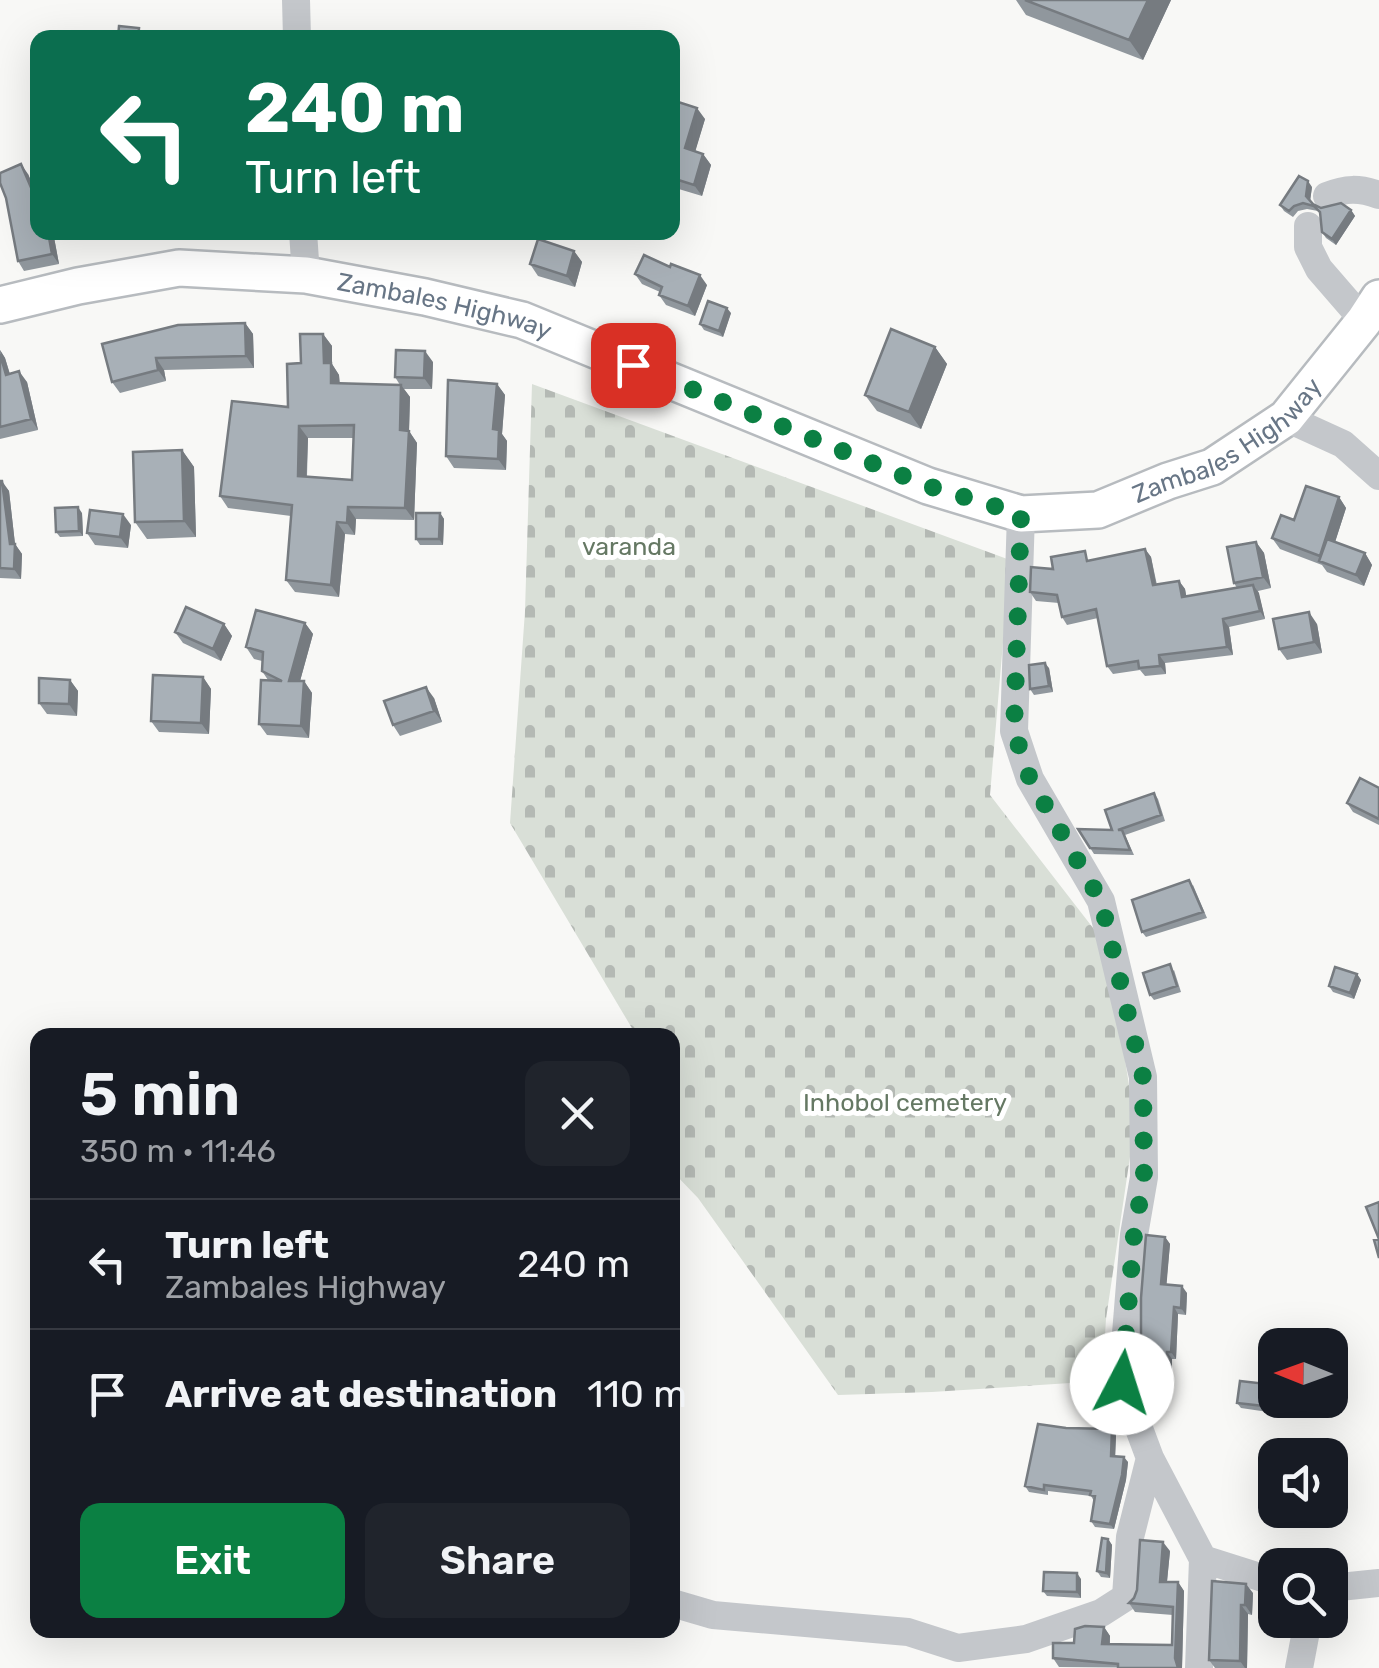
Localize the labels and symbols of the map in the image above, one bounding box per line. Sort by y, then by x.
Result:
street label: Zambales Highway [335,267,556,346]
pin [591,323,676,408]
street label: Zambales Highway [1128,372,1328,509]
park label: varanda [582,532,676,561]
park label: Inhobol cemetery [803,1088,1007,1117]
north arrow [1258,1328,1348,1418]
position arrow [1070,1331,1174,1435]

